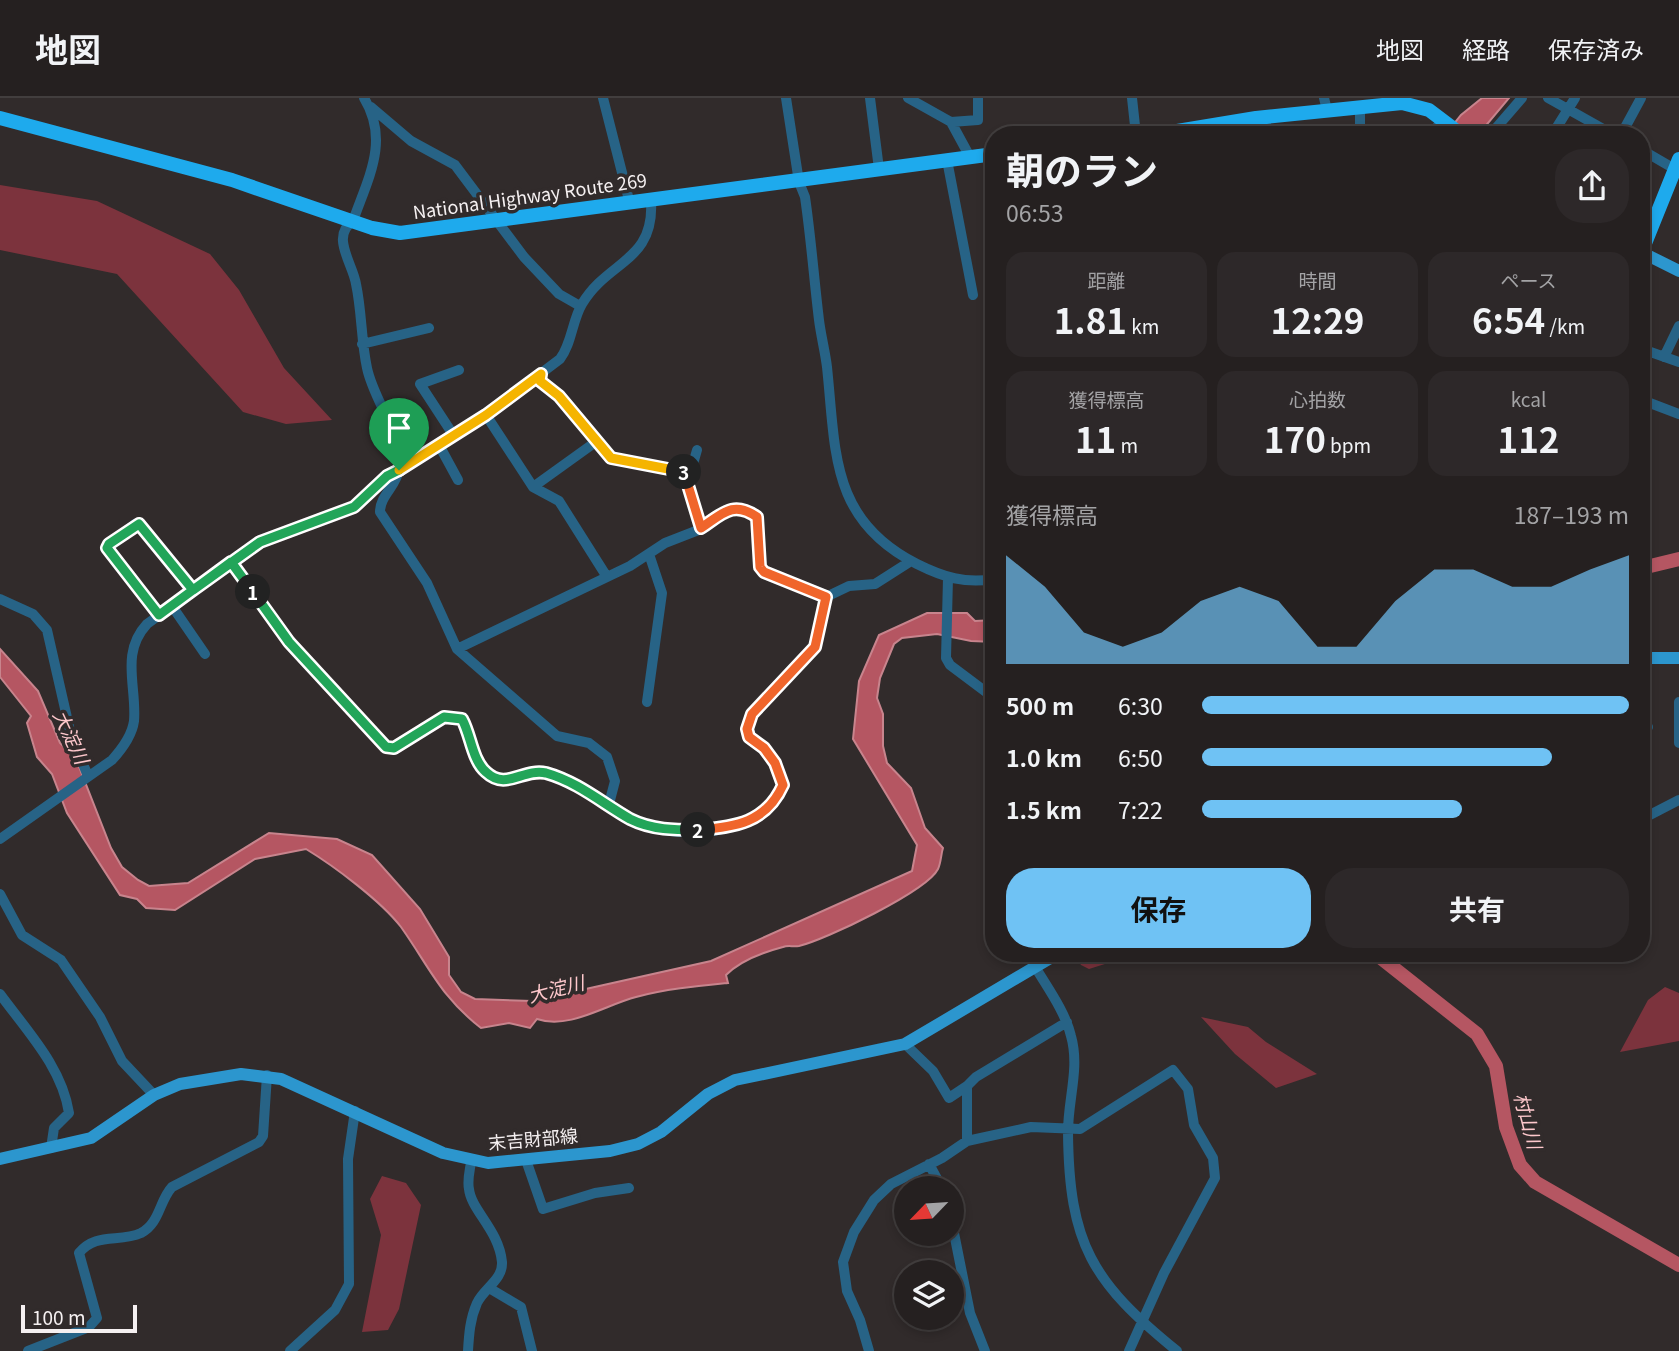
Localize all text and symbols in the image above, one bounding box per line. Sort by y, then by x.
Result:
text: 地図 [35,24,101,72]
text: 地図 [1376,31,1424,66]
text: 経路 [1462,31,1510,66]
text: 保存済み [1548,31,1644,66]
text: 朝のラン [1006,141,1158,196]
button: share [1555,149,1629,223]
street label: National Highway Route 269 [411,166,648,224]
text: 06:53 [1006,195,1063,229]
text: 距離 [1087,266,1126,293]
text: 時間 [1298,266,1337,293]
text: ペース [1500,266,1557,293]
text: 1.81 [1054,293,1127,344]
text: 12:29 [1271,293,1364,344]
text: 6:54 [1472,293,1545,344]
text: km [1127,312,1159,339]
text: /km [1545,312,1585,339]
text: 獲得標高 [1068,385,1145,412]
text: 心拍数 [1289,385,1346,412]
text: kcal [1511,385,1546,412]
pin [369,398,429,470]
icon: arrive [380,409,418,447]
text: 11 [1075,412,1116,463]
text: 170 [1264,412,1326,463]
text: 112 [1498,412,1559,463]
text: m [1116,431,1138,458]
text: bpm [1326,431,1371,458]
pin: 3 [666,454,702,490]
text: 3 [678,458,689,485]
text: 獲得標高 [1006,497,1098,531]
text: 187–193 m [1514,497,1629,531]
pin: 1 [236,574,270,610]
text: 1 [247,578,258,605]
text: 500 m [1006,688,1074,722]
text: 6:30 [1118,688,1163,722]
water label: 大淀川 [48,705,97,770]
text: 1.0 km [1006,740,1082,774]
text: 6:50 [1118,740,1163,774]
text: 1.5 km [1006,792,1082,826]
text: 7:22 [1118,792,1163,826]
pin: 2 [680,812,716,848]
text: 2 [692,816,703,843]
button: 保存 [1006,868,1311,948]
button: 共有 [1325,868,1629,948]
water label: 大淀川 [525,967,588,1008]
water label: 村山川 [1509,1090,1550,1154]
street label: 末吉財部線 [487,1121,579,1155]
north arrow [894,1176,964,1246]
map controls [894,1176,964,1330]
button: layers [894,1260,964,1330]
scale bar [21,1302,136,1334]
text: 100 m [32,1303,86,1330]

